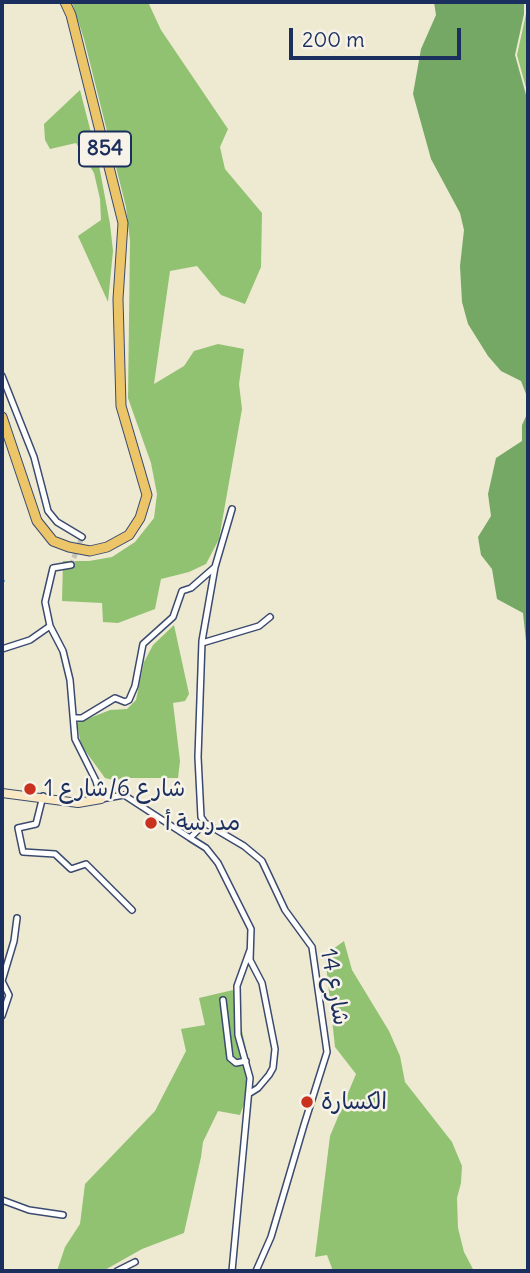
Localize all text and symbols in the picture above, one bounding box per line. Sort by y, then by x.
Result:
scale bar [292,14,463,58]
text: 200 m [302,26,365,53]
road number: 854 [79,132,131,166]
place label: شارع 6/شارع 1 [44,775,185,803]
marker: شارع 6/شارع 1 [22,781,38,797]
place label: مدرسة أ [165,809,240,837]
marker: مدرسة أ [143,815,159,831]
street label: شارع 14 [314,946,354,1028]
place label: الكسارة [321,1088,387,1116]
marker: الكسارة [299,1094,315,1110]

